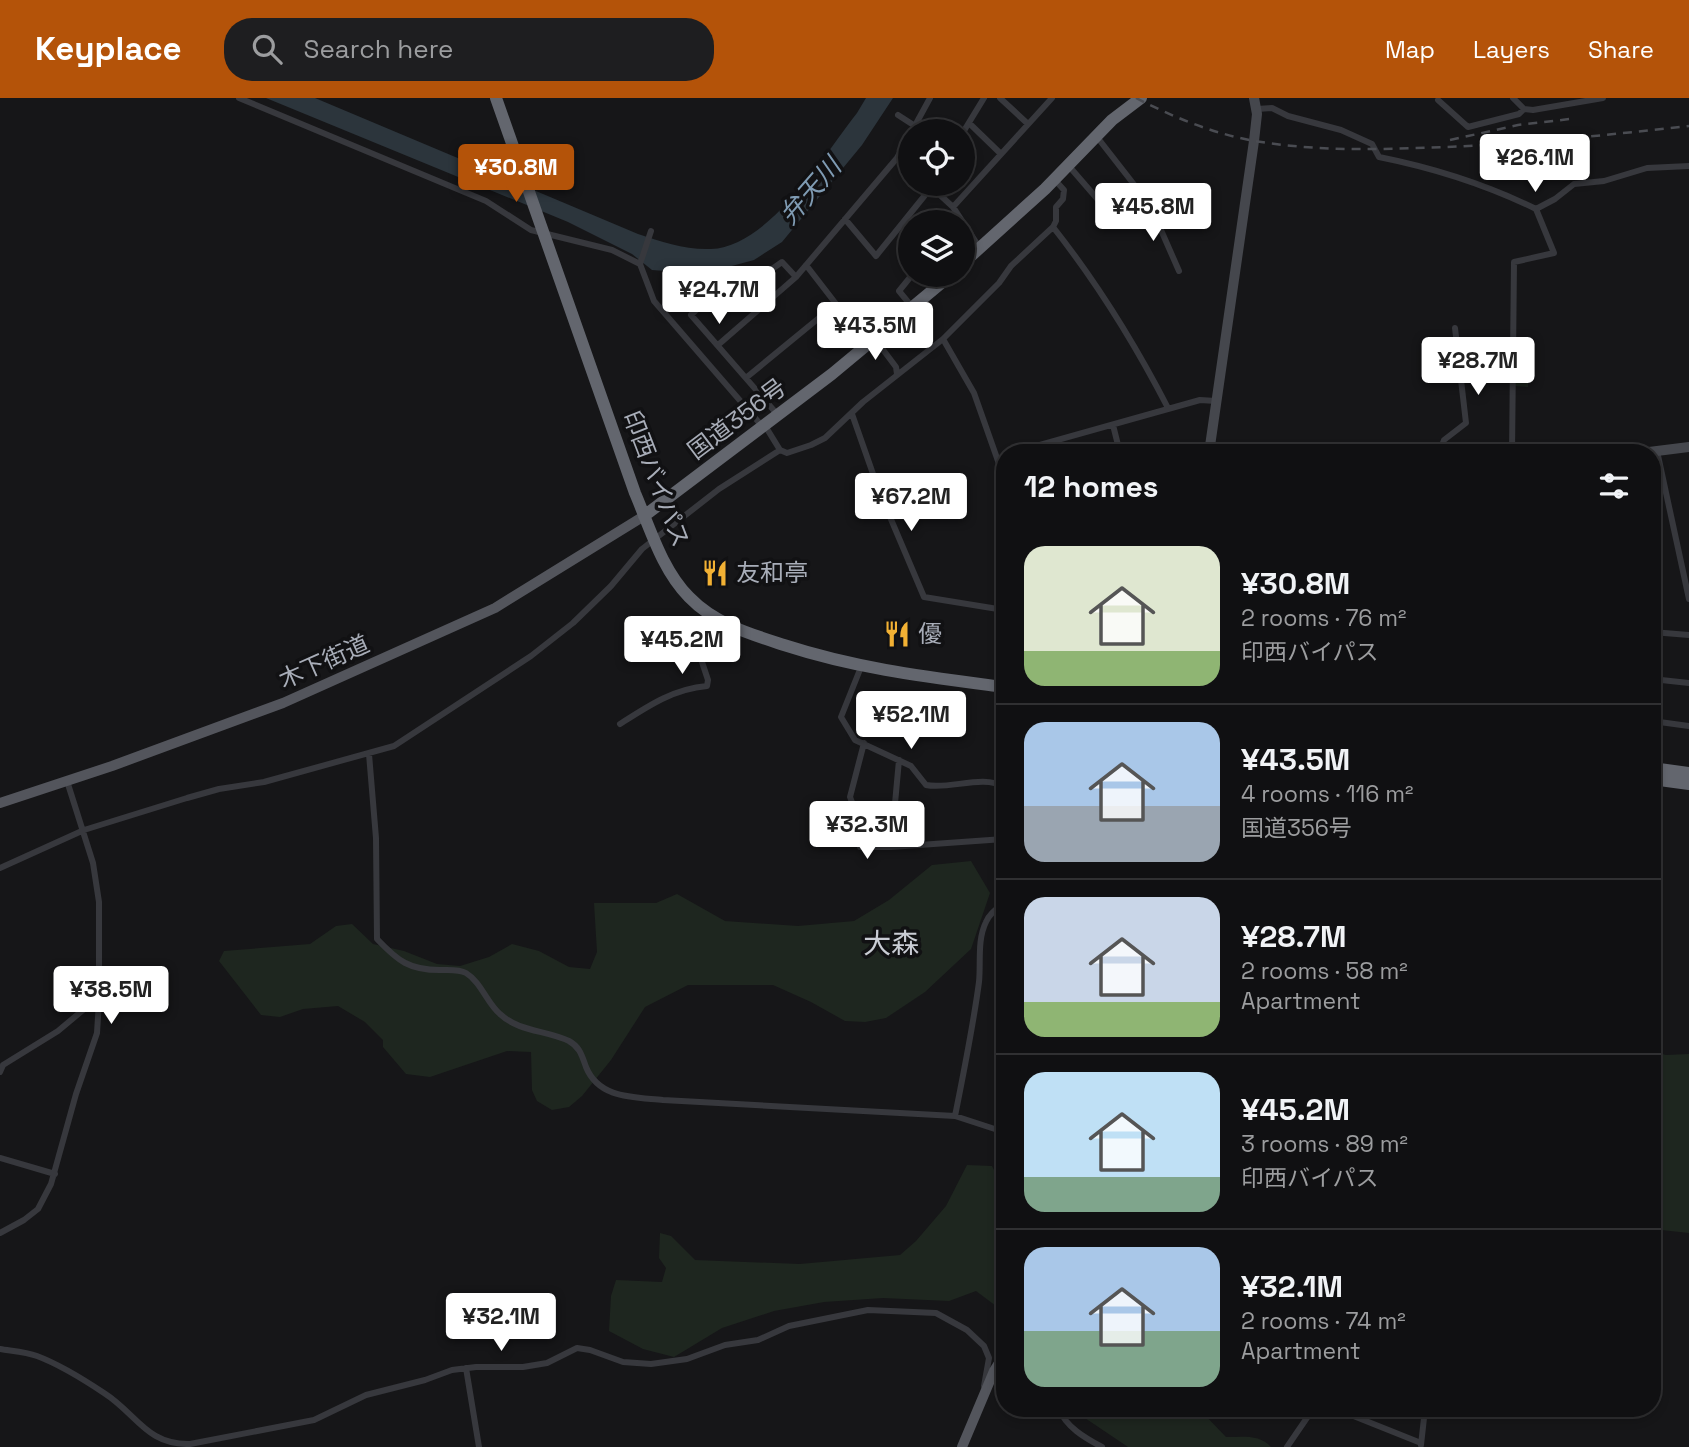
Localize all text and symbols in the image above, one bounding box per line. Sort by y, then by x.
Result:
search box [224,18,714,81]
text: Keyplace [35,28,182,70]
icon: search [248,30,286,68]
text: Search here [304,32,453,66]
text: Map [1385,34,1435,65]
text: Layers [1473,34,1550,65]
text: Share [1588,34,1654,65]
map controls [898,119,975,287]
button: locate [898,119,975,196]
pin: ¥26.1M [1478,134,1592,194]
text: ¥26.1M [1496,142,1574,172]
pin: ¥30.8M [459,144,573,204]
water label: 弁天川 [772,148,850,232]
text: ¥30.8M [474,152,558,182]
pin: ¥45.8M [1096,184,1210,243]
text: ¥45.8M [1111,191,1195,221]
button: layers [898,210,975,287]
pin: ¥24.7M [662,266,776,326]
text: ¥24.7M [678,274,760,304]
pin: ¥43.5M [818,302,932,362]
text: ¥43.5M [833,310,917,340]
pin: ¥28.7M [1421,338,1535,397]
text: ¥28.7M [1438,345,1518,375]
street label: 国道356号 [681,371,792,466]
street label: 印西バイパス [616,406,697,551]
text: 12 homes [1024,467,1159,506]
icon: filters [1595,467,1633,505]
pin: ¥67.2M [854,474,968,533]
text: ¥67.2M [871,481,951,511]
place label: 友和亭 [736,557,808,588]
restaurant icon: 友和亭 [700,558,730,588]
text: ¥30.8M [1241,564,1350,603]
icon: home [1080,574,1164,658]
text: 2 rooms · 76 m² [1241,603,1406,633]
pin: ¥45.2M [625,616,739,676]
place label: 優 [918,618,942,649]
restaurant icon: 優 [882,619,912,649]
text: ¥45.2M [640,624,724,654]
street label: 木下街道 [274,628,374,695]
text: 印西バイパス [1241,637,1379,667]
pin: ¥52.1M [854,692,968,751]
text: ¥52.1M [872,699,950,729]
text: ¥43.5M [1241,740,1350,779]
icon: home [1080,750,1164,834]
text: 4 rooms · 116 m² [1241,779,1413,809]
pin: ¥32.3M [810,802,924,861]
text: ¥32.3M [825,809,909,839]
text: 国道356号 [1241,813,1352,843]
text: ¥28.7M [1241,917,1346,956]
district label: 大森 [863,925,919,961]
icon: home [1080,925,1164,1009]
text: 2 rooms · 58 m² [1241,956,1408,986]
pin: ¥38.5M [54,967,168,1026]
text: ¥38.5M [70,974,152,1004]
text: Apartment [1241,986,1361,1016]
text: ¥45.2M [1241,1090,1350,1129]
icon: home [1080,1100,1164,1184]
text: 3 rooms · 89 m² [1241,1129,1408,1159]
text: 印西バイパス [1241,1163,1379,1193]
text: ¥32.1M [1241,1267,1343,1306]
icon: home [1080,1275,1164,1359]
pin: ¥32.1M [444,1294,558,1353]
text: ¥32.1M [462,1301,540,1331]
text: 2 rooms · 74 m² [1241,1306,1406,1336]
text: Apartment [1241,1336,1361,1366]

